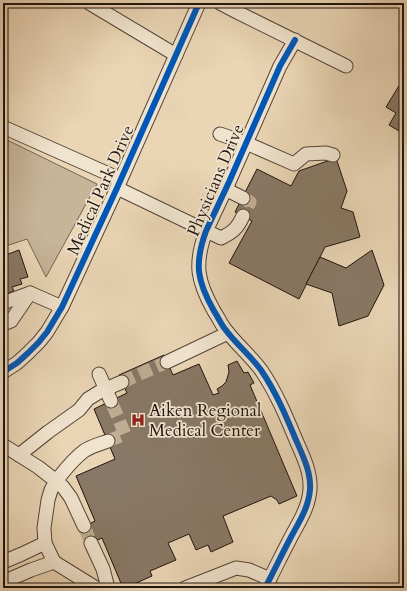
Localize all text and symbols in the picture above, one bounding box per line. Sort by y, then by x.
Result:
street label: Physicians Drive [181,121,249,240]
street label: Medical Park Drive [61,122,139,259]
place label: Aiken Regional Medical Center [149,399,262,442]
hospital icon: Aiken Regional Medical Center [130,412,146,428]

